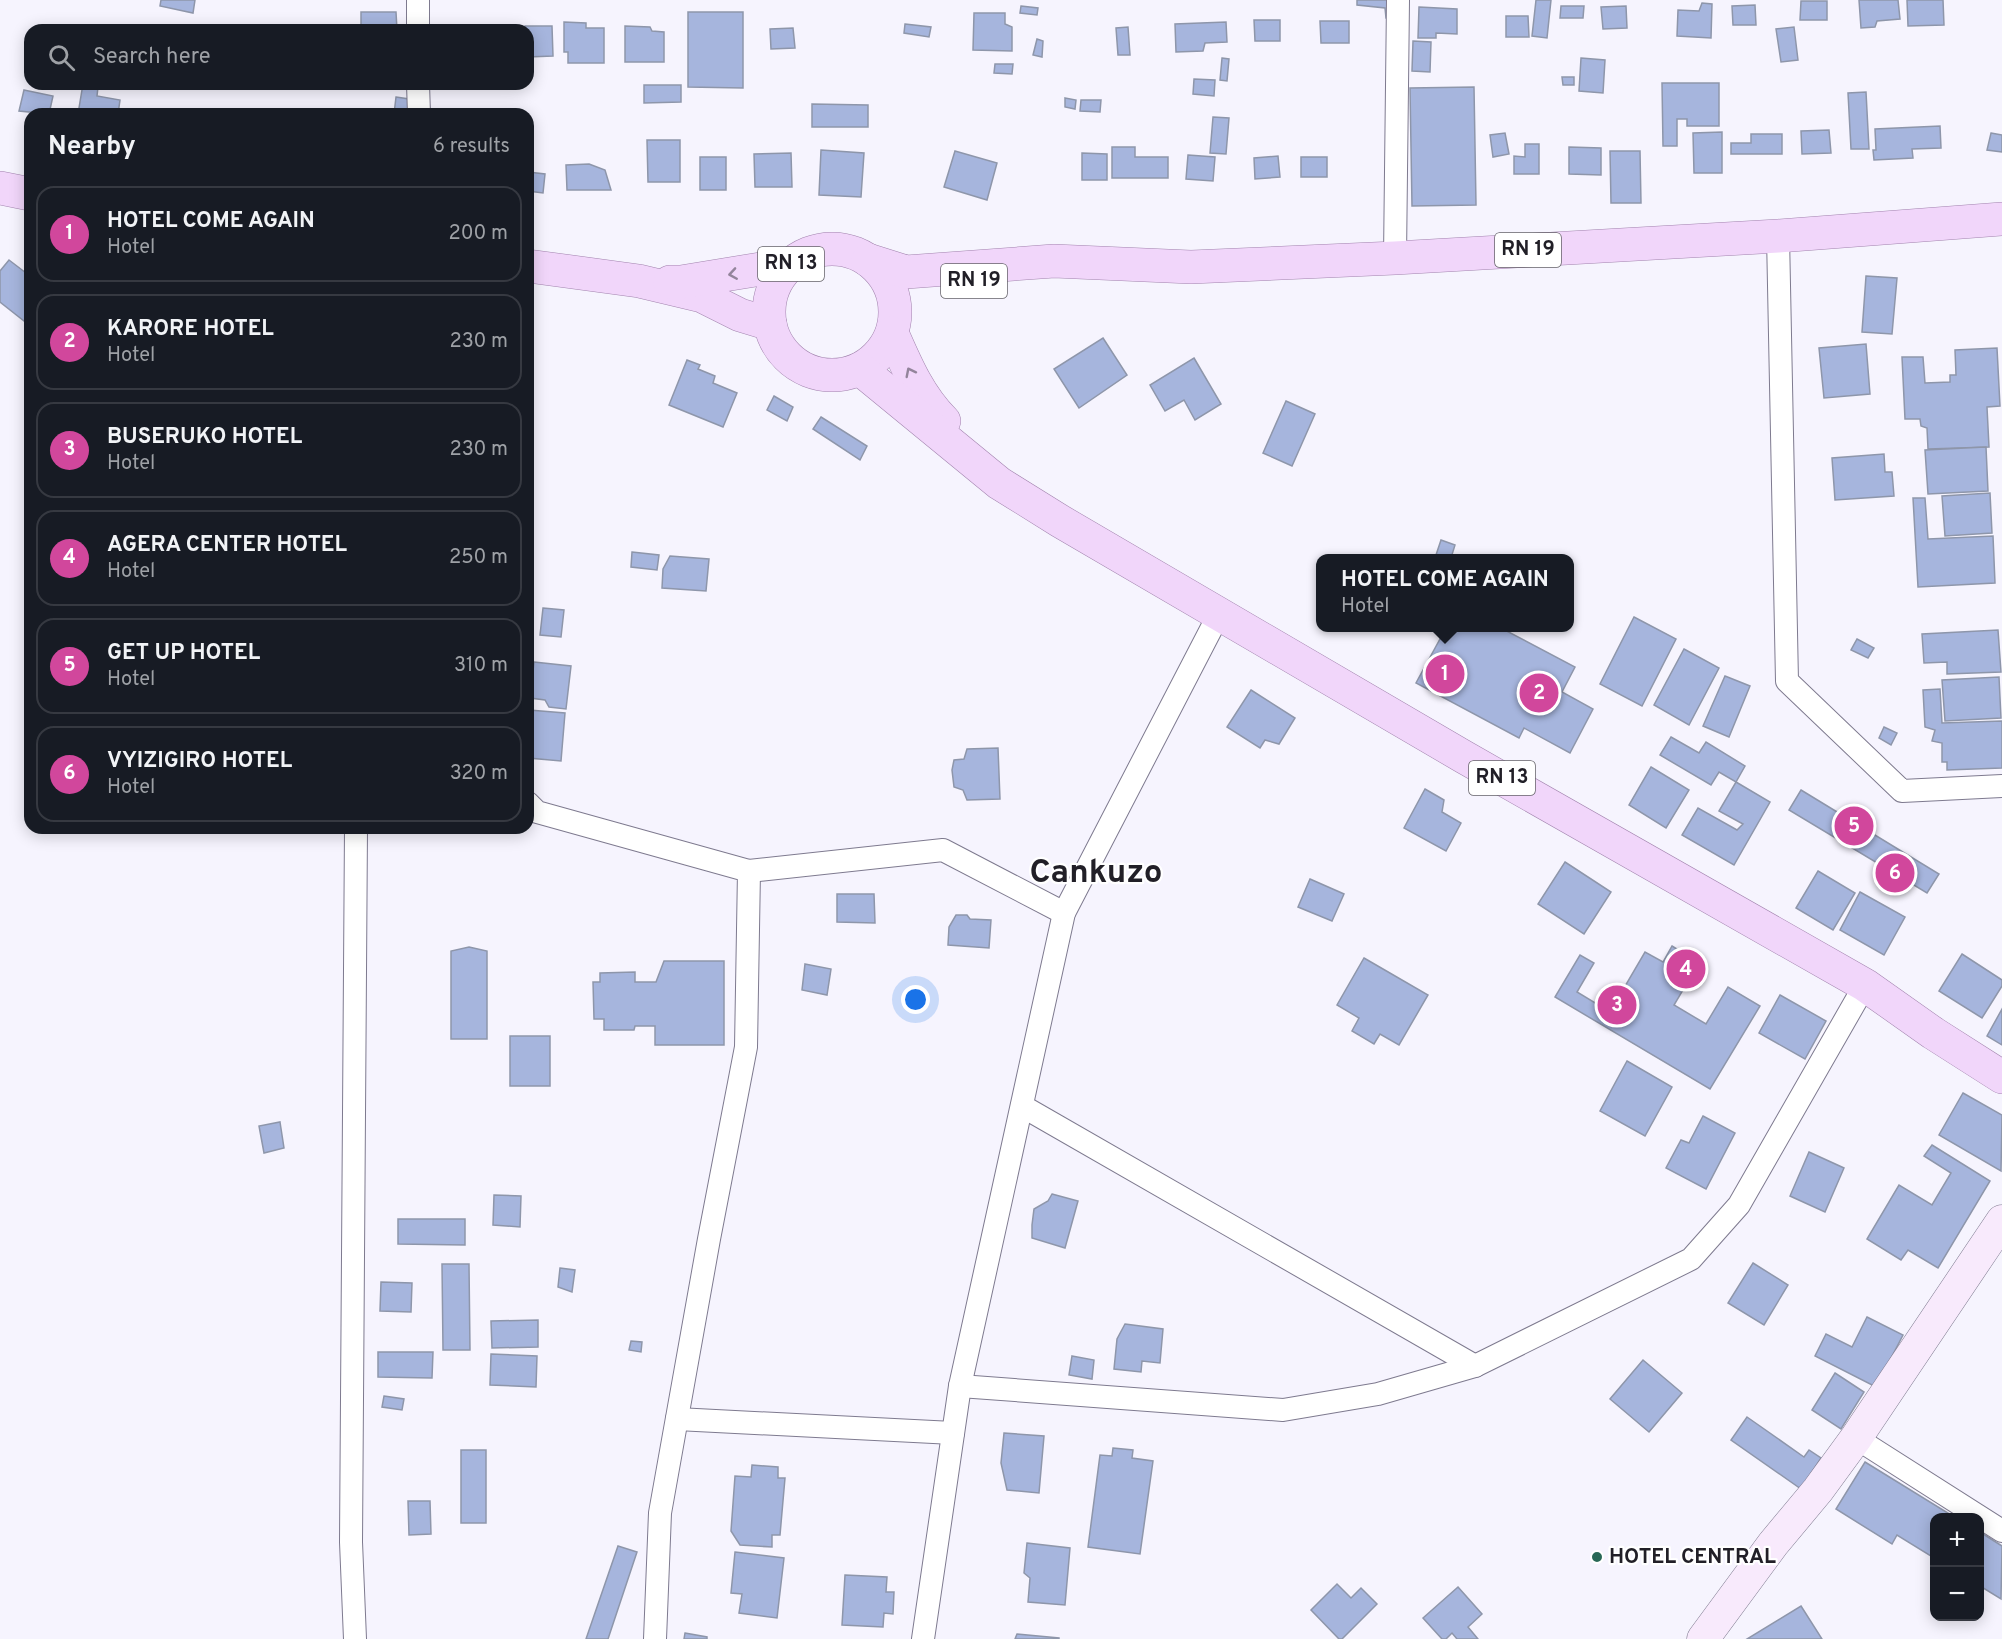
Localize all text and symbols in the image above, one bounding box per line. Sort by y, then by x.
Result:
search box [24,24,534,90]
icon: search [45,41,78,74]
text: Search here [93,44,211,71]
text: Nearby [48,131,136,164]
text: 6 results [433,134,510,160]
text: HOTEL COME AGAIN [107,208,315,235]
text: 1 [66,221,74,247]
text: 200 m [449,221,508,247]
road number: RN 19 [1495,233,1561,267]
text: Hotel [107,235,155,261]
road number: RN 13 [758,247,824,281]
road number: RN 19 [941,264,1007,298]
one-way arrow [729,267,738,279]
text: KARORE HOTEL [107,316,274,343]
text: 2 [63,329,76,355]
text: 230 m [449,329,508,355]
text: Hotel [107,343,155,369]
one-way arrow [905,368,917,379]
text: BUSERUKO HOTEL [107,424,302,451]
text: 3 [64,437,76,463]
text: 230 m [449,437,508,463]
text: Hotel [107,451,155,477]
text: AGERA CENTER HOTEL [107,532,347,559]
text: 4 [63,545,76,571]
text: 250 m [449,545,508,571]
popup [1316,554,1574,632]
text: Hotel [107,559,155,585]
text: HOTEL COME AGAIN [1341,567,1549,594]
text: Hotel [1341,594,1389,620]
text: GET UP HOTEL [107,640,260,667]
pin: 1 [1426,652,1464,696]
text: 5 [63,653,76,679]
text: 310 m [454,653,508,679]
text: Hotel [107,667,155,693]
pin: 2 [1520,670,1558,716]
text: VYIZIGIRO HOTEL [107,748,292,775]
text: 6 [63,761,76,787]
text: 320 m [450,761,508,787]
road number: RN 13 [1469,761,1535,795]
text: Hotel [107,775,155,801]
pin: 5 [1834,804,1874,848]
pin: 6 [1876,850,1914,896]
district label: Cankuzo [1030,853,1163,895]
pin: 4 [1666,946,1706,992]
pin: 3 [1598,982,1636,1028]
your location [901,985,930,1014]
map controls [1930,1513,1984,1621]
button: + [1930,1513,1984,1567]
place label: HOTEL CENTRAL [1609,1544,1776,1571]
marker: HOTEL CENTRAL [1590,1550,1604,1564]
button: − [1930,1567,1984,1621]

